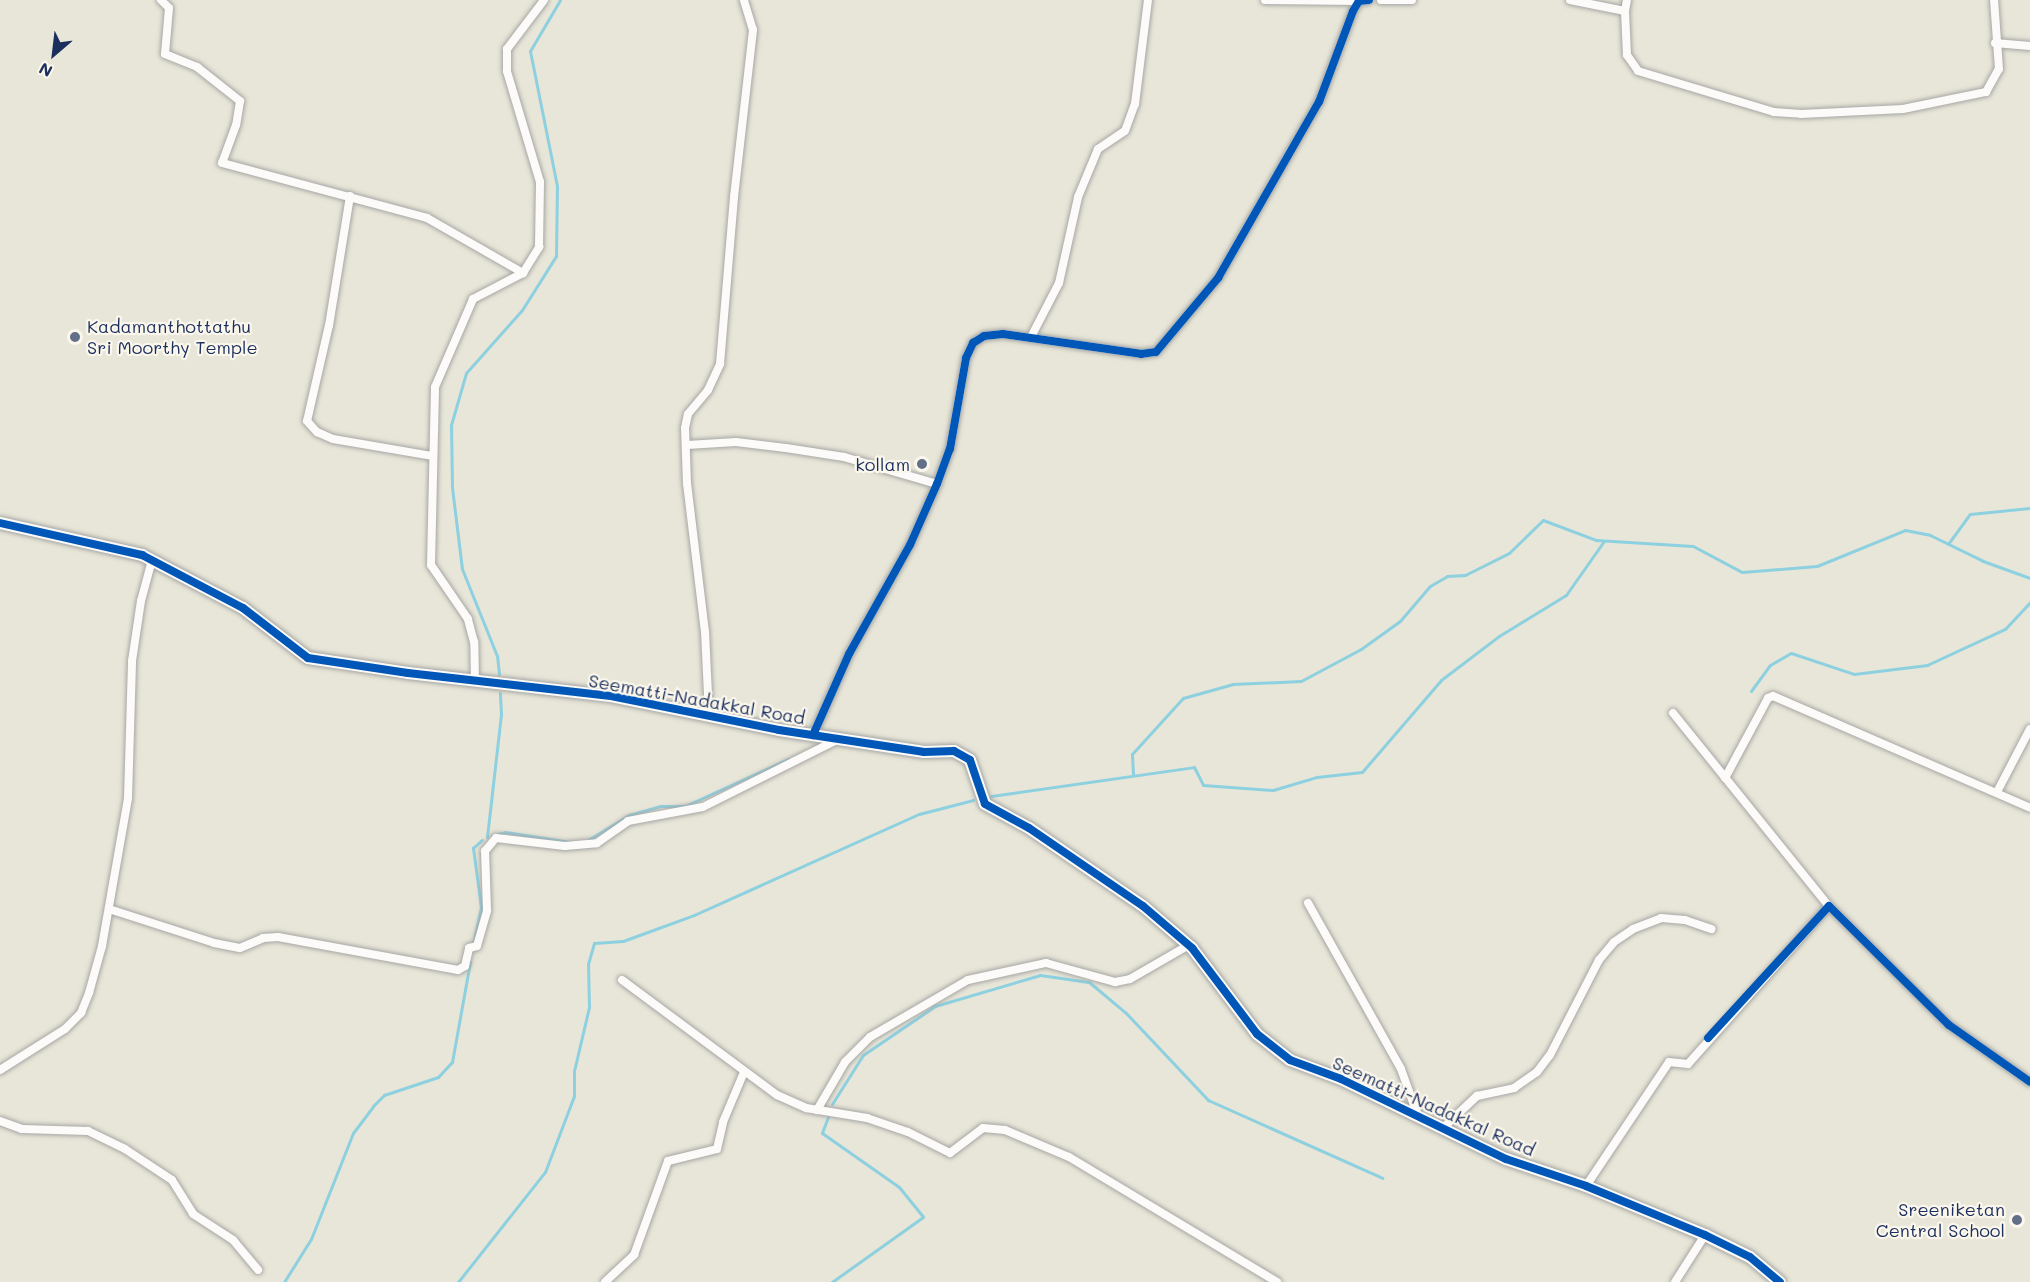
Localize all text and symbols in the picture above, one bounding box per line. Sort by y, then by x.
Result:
north arrow [24,24,84,84]
text: N [35,58,56,82]
place label: Kadamanthottathu Sri Moorthy Temple [87,316,258,358]
marker: Kadamanthottathu Sri Moorthy Temple [68,330,82,344]
place label: kollam [855,453,910,475]
marker: kollam [915,457,929,471]
street label: Seematti-Nadakkal Road [587,669,807,729]
street label: Seematti-Nadakkal Road [1329,1051,1539,1161]
place label: Sreeniketan Central School [1876,1199,2005,1242]
marker: Sreeniketan Central School [2010,1213,2024,1227]

